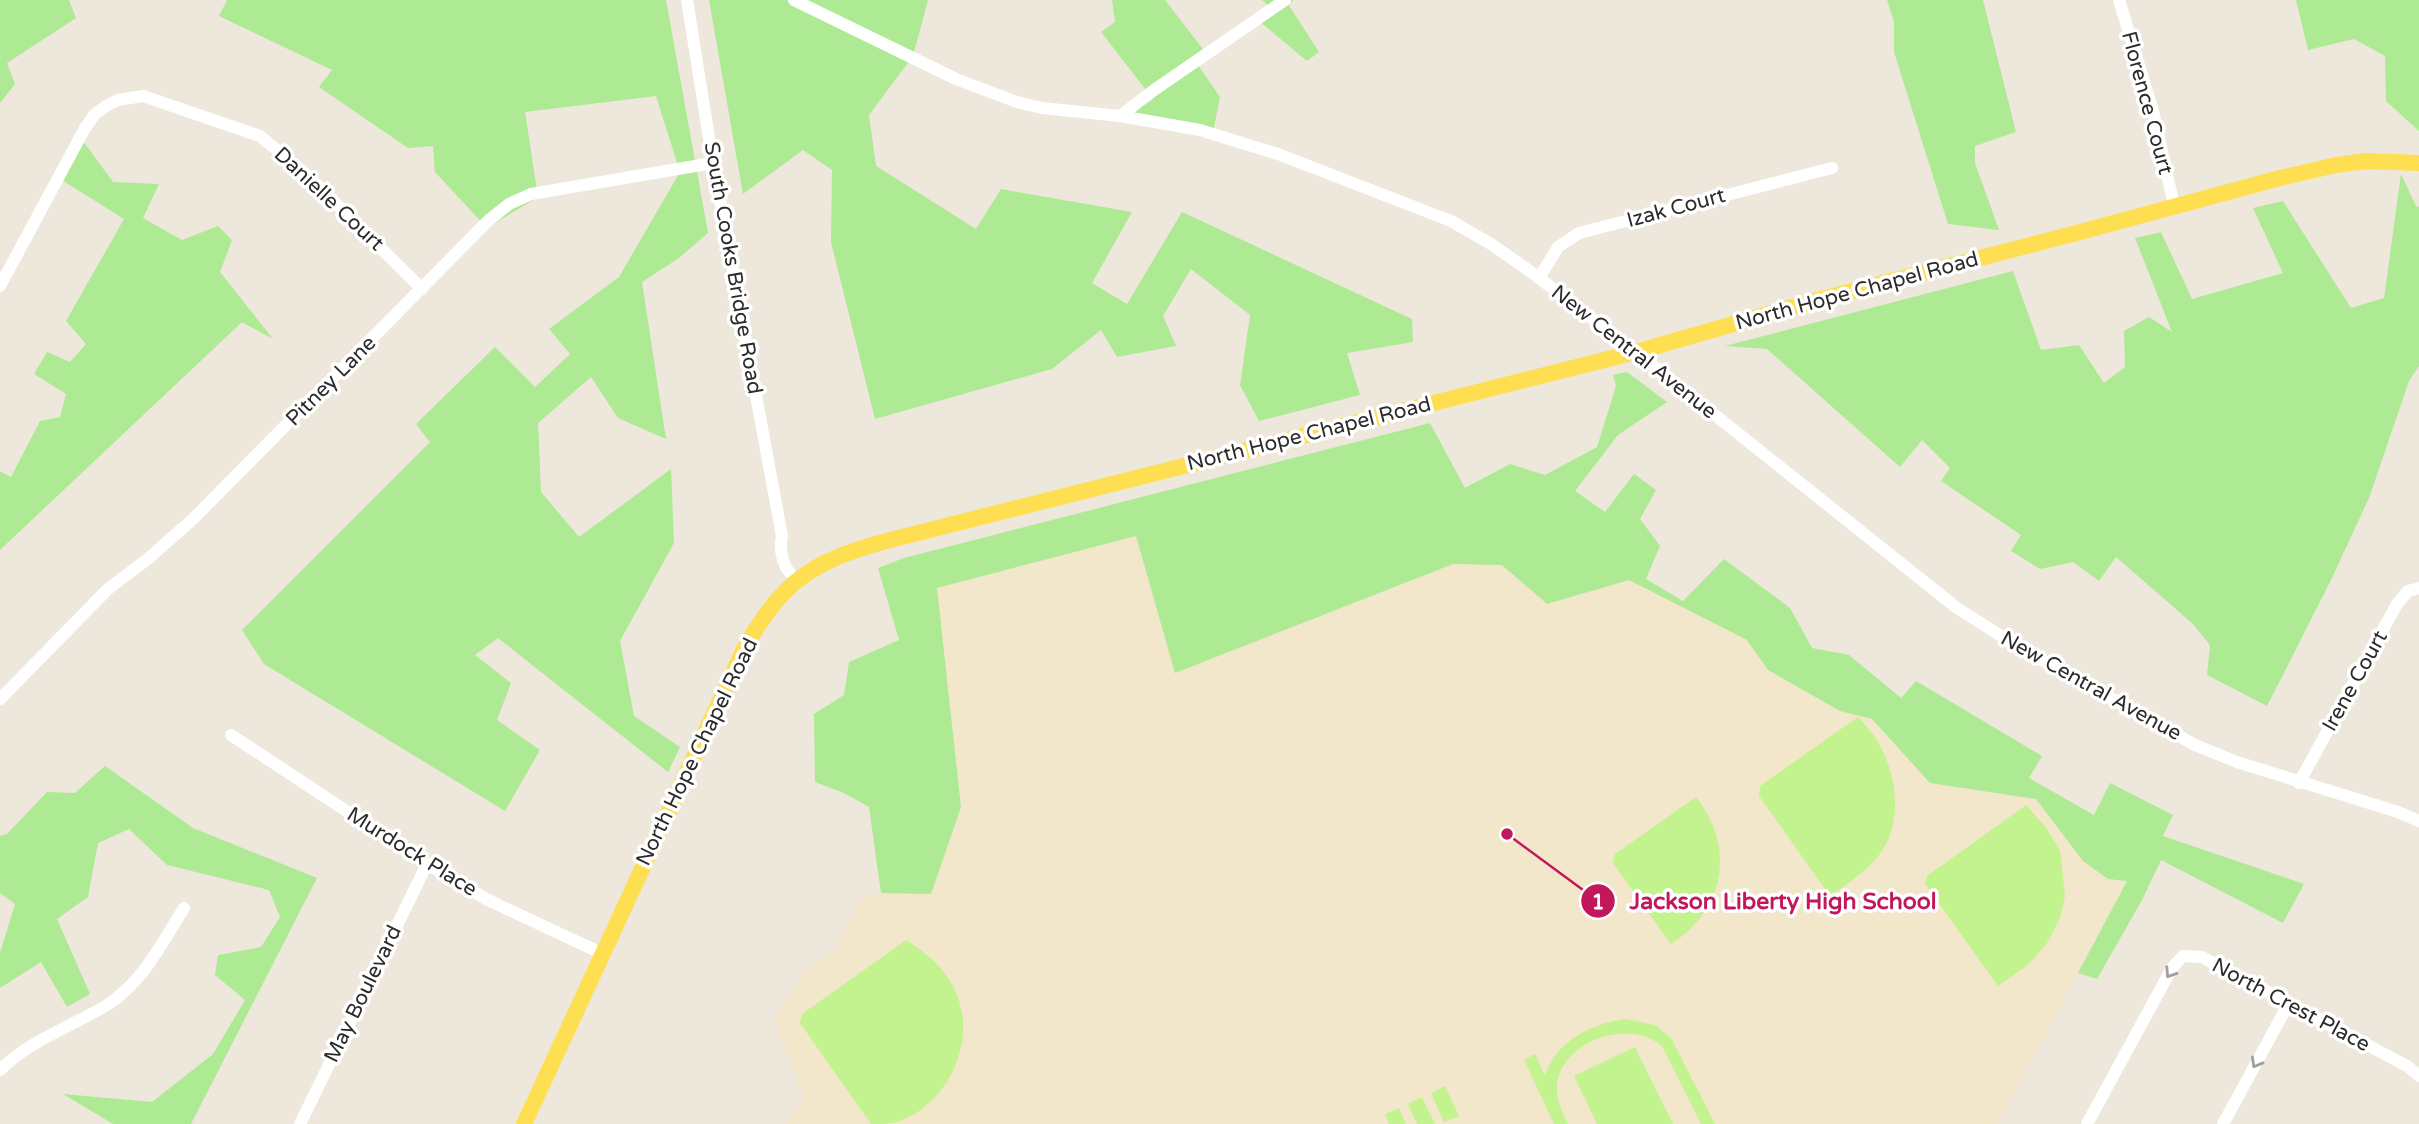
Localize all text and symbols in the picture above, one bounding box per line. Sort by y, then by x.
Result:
street label: Florence Court [2116,29,2178,177]
street label: South Cooks Bridge Road [698,140,768,396]
street label: Danielle Court [269,142,389,256]
street label: Izak Court [1624,183,1728,233]
street label: North Hope Chapel Road [1733,247,1981,335]
street label: New Central Avenue [1546,280,1722,424]
street label: Pitney Lane [281,331,381,431]
street label: North Hope Chapel Road [1185,392,1433,476]
street label: New Central Avenue [1996,626,2186,746]
street label: Irene Court [2317,626,2393,736]
street label: North Hope Chapel Road [631,634,763,870]
street label: Murdock Place [342,802,482,902]
callout: Jackson Liberty High School [1581,879,1951,923]
text: Jackson Liberty High School [1628,888,1937,916]
text: 1 [1591,890,1605,915]
street label: May Boulevard [319,921,407,1067]
street label: North Crest Place [2208,953,2374,1057]
one-way arrow [2165,966,2178,979]
one-way arrow [2251,1056,2264,1069]

